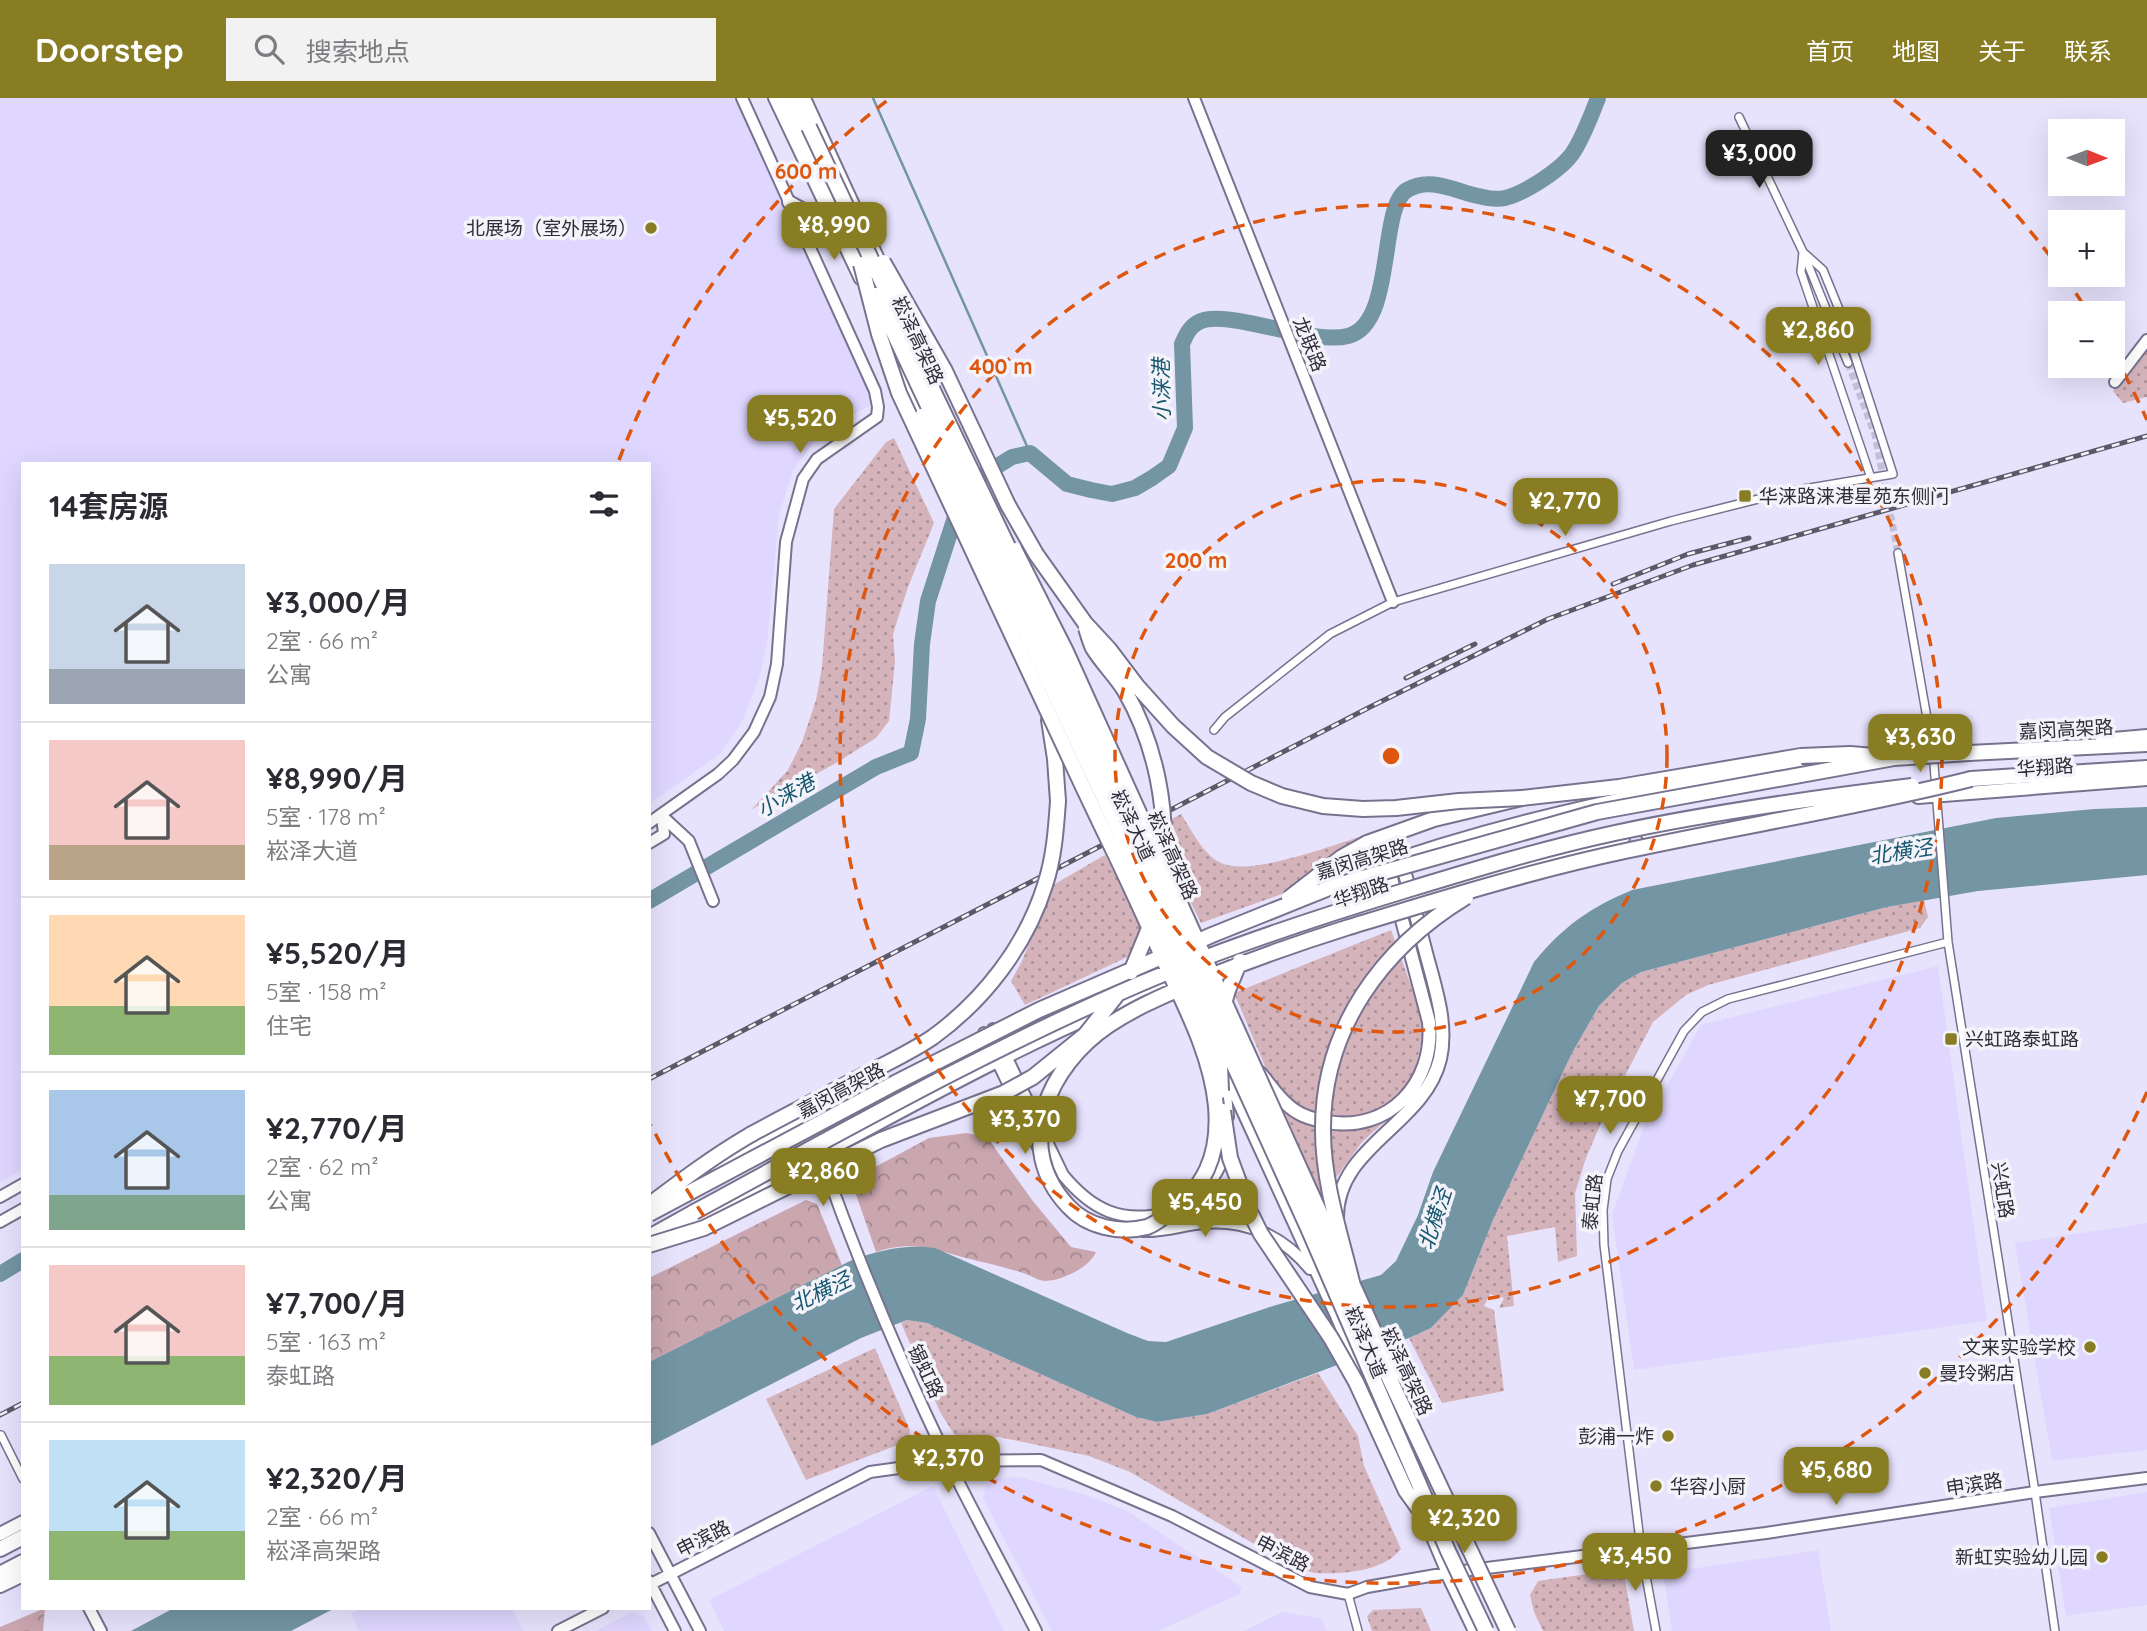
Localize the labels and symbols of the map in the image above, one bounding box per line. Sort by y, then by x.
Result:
north arrow [2048,119,2124,196]
pin: ¥3,000 [1702,130,1816,190]
text: 600 m [775,158,837,184]
pin: ¥8,990 [777,202,891,262]
place label: 北展场（室外展场） [466,216,637,240]
marker: 北展场（室外展场） [643,220,659,236]
street label: 崧泽高架路 [887,292,949,388]
pin: ¥2,860 [1761,308,1875,367]
street label: 龙联路 [1288,313,1332,375]
text: 400 m [969,353,1033,379]
water label: 小涞港 [1147,355,1175,422]
pin: ¥5,520 [743,396,857,455]
pin: ¥2,770 [1508,478,1622,538]
place label: 华涞路涞港星苑东侧门 [1759,484,1949,508]
marker: 华涞路涞港星苑东侧门 [1737,488,1753,504]
text: 200 m [1165,547,1227,573]
pin: ¥3,630 [1863,714,1977,774]
street label: 嘉闵高架路 [2018,715,2114,743]
centre of rings [1379,744,1403,768]
street label: 华翔路 [2016,753,2074,781]
water label: 小涞港 [752,767,822,822]
street label: 崧泽大道 [1106,785,1160,865]
street label: 崧泽高架路 [1143,807,1203,903]
water label: 北横泾 [1868,833,1936,869]
street label: 嘉闵高架路 [1313,834,1411,884]
street label: 华翔路 [1330,871,1392,913]
place label: 兴虹路泰虹路 [1965,1027,2079,1051]
marker: 兴虹路泰虹路 [1943,1031,1959,1047]
street label: 嘉闵高架路 [793,1057,889,1123]
pin: ¥7,700 [1553,1076,1667,1136]
pin: ¥3,370 [968,1096,1082,1156]
pin: ¥2,860 [766,1148,880,1208]
street label: 兴虹路 [1987,1160,2019,1220]
street label: 泰虹路 [1577,1172,1607,1232]
pin: ¥5,450 [1148,1180,1262,1239]
water label: 北横泾 [1412,1183,1457,1253]
water label: 北横泾 [787,1265,856,1317]
street label: 崧泽大道 [1340,1302,1392,1382]
street label: 崧泽高架路 [1376,1323,1438,1419]
place label: 文来实验学校 [1962,1335,2076,1359]
marker: 文来实验学校 [2082,1339,2098,1355]
street label: 锡虹路 [903,1340,949,1402]
place label: 曼玲粥店 [1939,1361,2015,1385]
marker: 曼玲粥店 [1917,1365,1933,1381]
place label: 彭浦一炸 [1578,1424,1654,1448]
marker: 彭浦一炸 [1660,1428,1676,1444]
pin: ¥2,370 [891,1436,1005,1495]
pin: ¥5,680 [1779,1448,1893,1507]
street label: 申滨路 [1944,1468,2004,1500]
place label: 华容小厨 [1670,1474,1746,1498]
marker: 华容小厨 [1648,1478,1664,1494]
pin: ¥2,320 [1407,1496,1521,1555]
street label: 申滨路 [672,1514,734,1562]
street label: 申滨路 [1252,1529,1314,1577]
pin: ¥3,450 [1578,1534,1692,1593]
place label: 新虹实验幼儿园 [1955,1545,2088,1569]
marker: 新虹实验幼儿园 [2094,1549,2110,1565]

